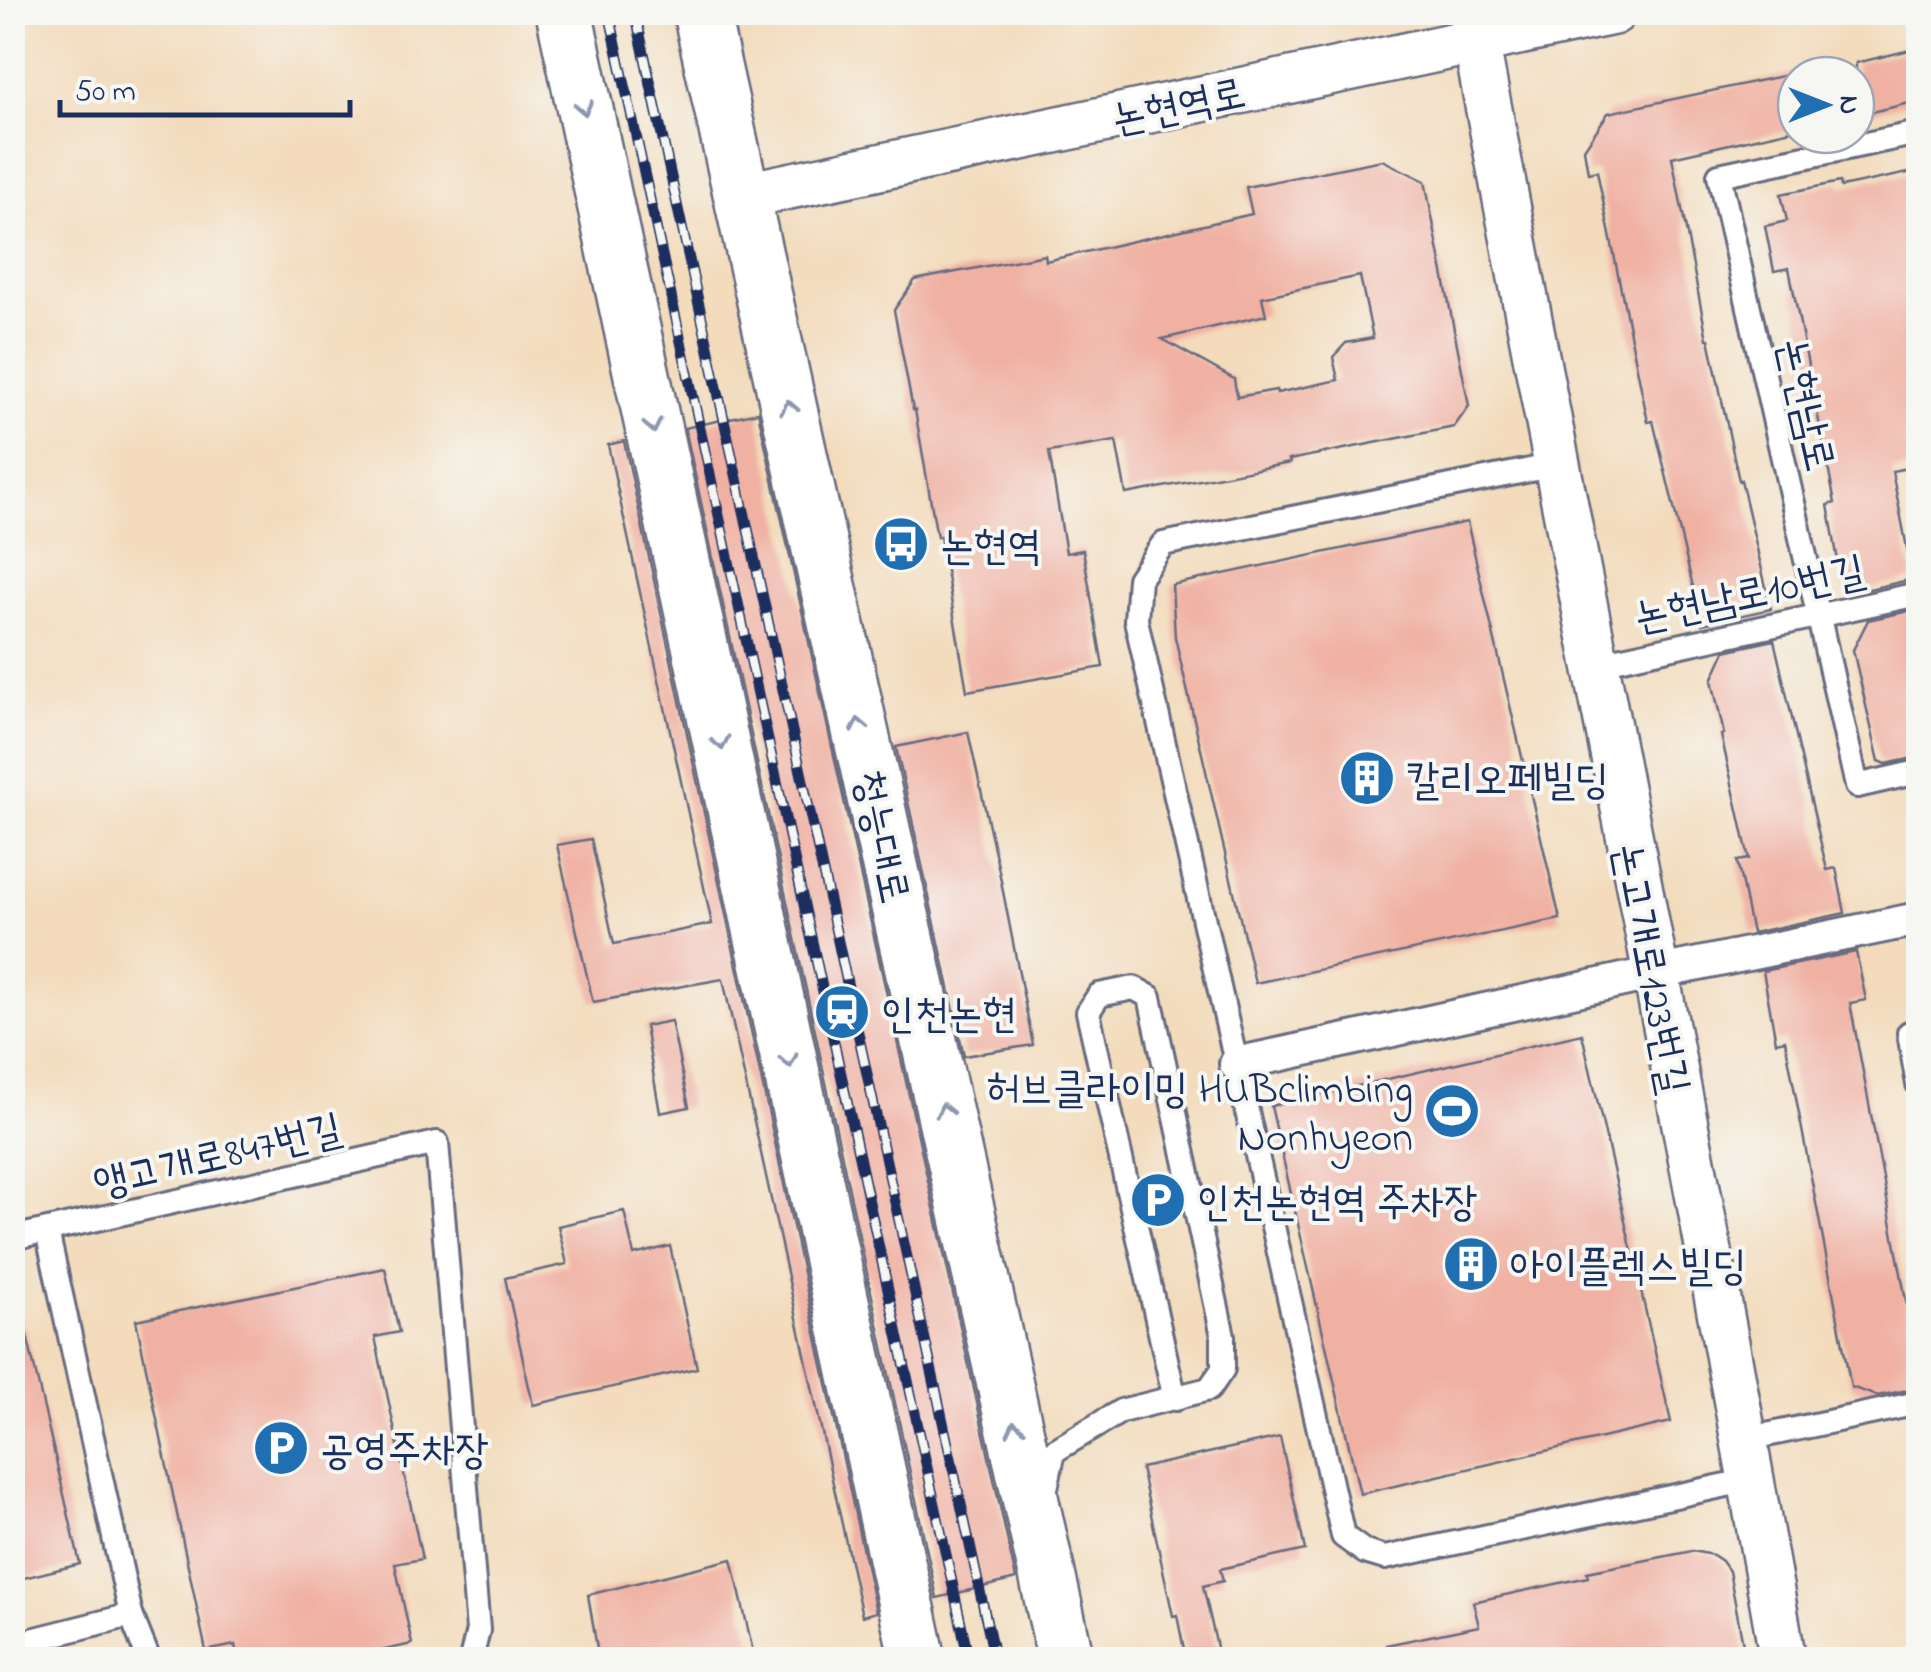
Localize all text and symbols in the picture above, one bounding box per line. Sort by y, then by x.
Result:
scale bar [60,55,350,117]
north arrow [1776,55,1876,155]
street label: 논현역로 [1106,65,1251,152]
text: 50 m [75,71,136,115]
text: N [1827,96,1868,114]
one-way arrow [573,99,594,116]
street label: 논현남로 [1759,332,1849,478]
one-way arrow [779,399,800,416]
one-way arrow [641,417,662,434]
bus stop icon: 논현역 [871,514,931,574]
place label: 논현역 [940,518,1041,579]
street label: 논현남로10번길 [1629,542,1871,651]
one-way arrow [850,717,871,734]
one-way arrow [709,734,730,751]
building icon: 칼리오페빌딩 [1337,748,1397,808]
place label: 칼리오페빌딩 [1406,752,1609,813]
street label: 청능대로 [836,764,923,909]
street label: 논고개로123번길 [1594,838,1703,1100]
station icon: 인천논현 [812,982,872,1042]
place label: 인천논현 [881,986,1016,1047]
one-way arrow [778,1052,799,1069]
place label: 허브클라이밍 HUBclimbing Nonhyeon [985,1061,1413,1170]
sports icon: 허브클라이밍 HUBclimbing Nonhyeon [1422,1081,1482,1141]
street label: 앵고개로847번길 [88,1100,348,1217]
one-way arrow [935,1102,956,1119]
parking icon: 인천논현역 주차장 [1128,1170,1188,1230]
place label: 인천논현역 주차장 [1197,1174,1478,1235]
building icon: 아이플렉스빌딩 [1441,1234,1501,1294]
place label: 아이플렉스빌딩 [1510,1238,1747,1299]
parking icon: 공영주차장 [251,1418,311,1478]
one-way arrow [1005,1420,1026,1437]
place label: 공영주차장 [320,1422,489,1483]

